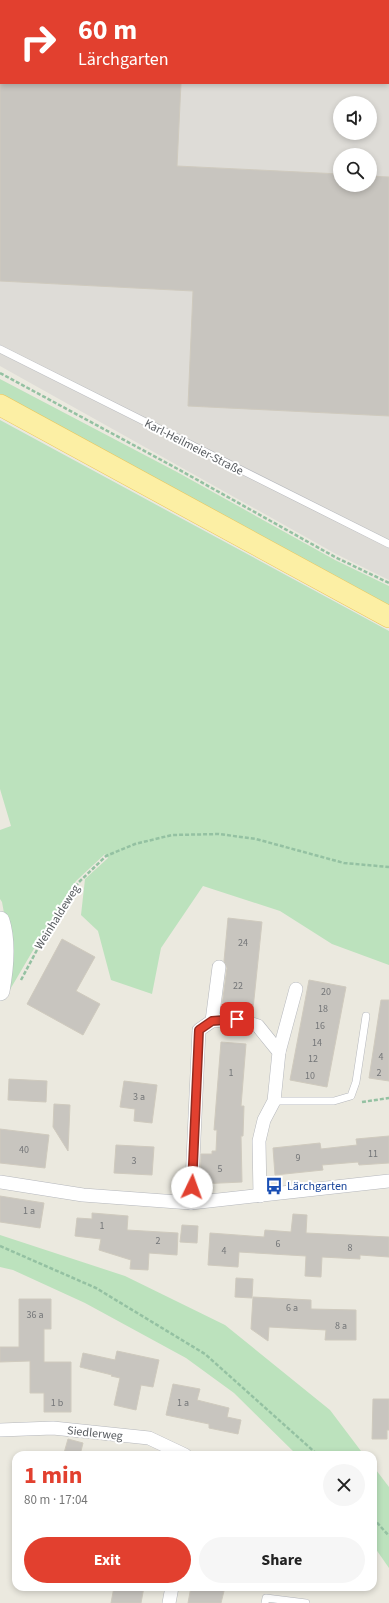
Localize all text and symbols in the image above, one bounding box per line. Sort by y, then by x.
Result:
text: 60 m [78,10,137,50]
icon: right [12,16,64,68]
text: Lärchgarten [78,47,169,72]
map controls [333,96,377,192]
button: sound [333,96,377,140]
button: search [333,148,377,192]
street label: Karl-Heilmeier-Straße [141,415,246,480]
street label: Weinhaldeweg [31,882,84,953]
house number: 24 [238,936,248,950]
house number: 22 [233,979,243,993]
house number: 20 [321,985,331,999]
pin [220,1002,254,1036]
house number: 18 [318,1002,328,1016]
icon: arrive [226,1008,248,1030]
house number: 16 [315,1019,325,1033]
house number: 14 [312,1036,322,1050]
house number: 4 [379,1050,384,1064]
house number: 12 [308,1052,318,1066]
house number: 1 [229,1066,234,1080]
house number: 2 [377,1066,382,1080]
house number: 10 [305,1069,315,1083]
house number: 3 a [133,1090,145,1104]
house number: 40 [19,1143,29,1157]
house number: 11 [368,1147,378,1161]
house number: 9 [296,1151,301,1165]
house number: 3 [132,1154,137,1168]
house number: 5 [218,1162,223,1176]
position arrow [171,1166,213,1208]
bus stop icon: Lärchgarten [264,1176,284,1196]
place label: Lärchgarten [287,1178,347,1195]
house number: 1 a [23,1204,35,1218]
house number: 1 [100,1219,105,1233]
house number: 2 [156,1234,161,1248]
house number: 6 [276,1237,281,1251]
house number: 8 [348,1241,353,1255]
house number: 4 [222,1244,227,1258]
house number: 6 a [286,1301,298,1315]
house number: 36 a [27,1308,43,1322]
house number: 8 a [335,1319,347,1333]
house number: 1 b [51,1396,64,1410]
house number: 1 a [177,1396,189,1410]
street label: Siedlerweg [66,1422,124,1445]
text: 1 min [24,1458,82,1493]
button: close [323,1464,365,1506]
text: 80 m · 17:04 [24,1491,88,1509]
button: Exit [24,1537,191,1583]
button: Share [199,1537,365,1583]

